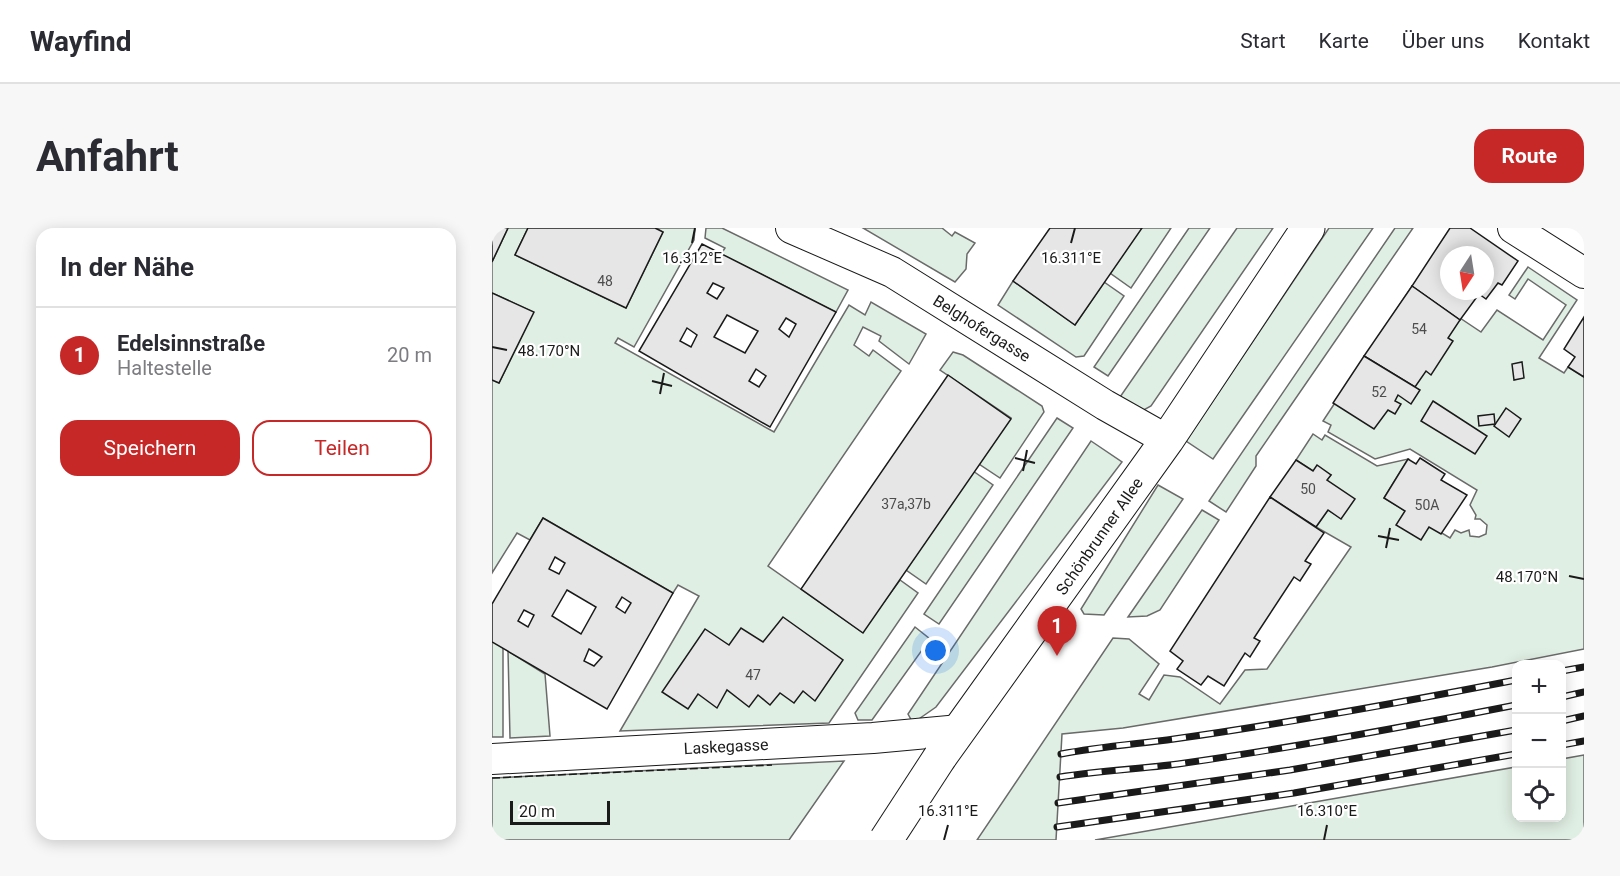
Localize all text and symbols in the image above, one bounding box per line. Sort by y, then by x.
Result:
text: Wayfind [30,25,131,58]
text: Start [1240,29,1286,53]
text: Karte [1319,29,1369,53]
text: Über uns [1402,29,1485,53]
text: Kontakt [1518,29,1590,53]
button: Route [1474,129,1584,183]
text: Anfahrt [36,132,179,181]
north arrow [1440,246,1494,300]
text: 16.312°E [662,249,723,267]
text: 16.311°E [1041,249,1102,267]
text: In der Nähe [60,252,194,282]
house number: 48 [597,273,613,289]
street label: Belghofergasse [930,291,1034,366]
house number: 54 [1411,321,1427,337]
text: Edelsinnstraße [117,331,265,356]
text: 48.170°N [518,342,580,360]
text: 1 [74,343,85,367]
text: 20 m [387,343,432,367]
text: Haltestelle [117,356,212,380]
house number: 52 [1371,384,1387,400]
button: Speichern [60,420,240,476]
button: Teilen [252,420,432,476]
street label: Schönbrunner Allee [1052,474,1147,599]
house number: 50 [1300,481,1316,497]
house number: 37a,37b [881,496,931,512]
house number: 50A [1415,497,1439,513]
text: 48.170°N [1496,568,1558,586]
pin: 1 [1038,606,1076,656]
your location [921,636,950,665]
map controls [1512,660,1566,822]
button: + [1512,660,1566,714]
house number: 47 [745,667,761,683]
button: − [1512,714,1566,768]
street label: Laskegasse [683,735,769,758]
button: locate [1512,768,1566,822]
scale bar [510,798,610,826]
text: 20 m [519,802,555,821]
text: 16.311°E [918,802,979,820]
text: 16.310°E [1297,802,1358,820]

